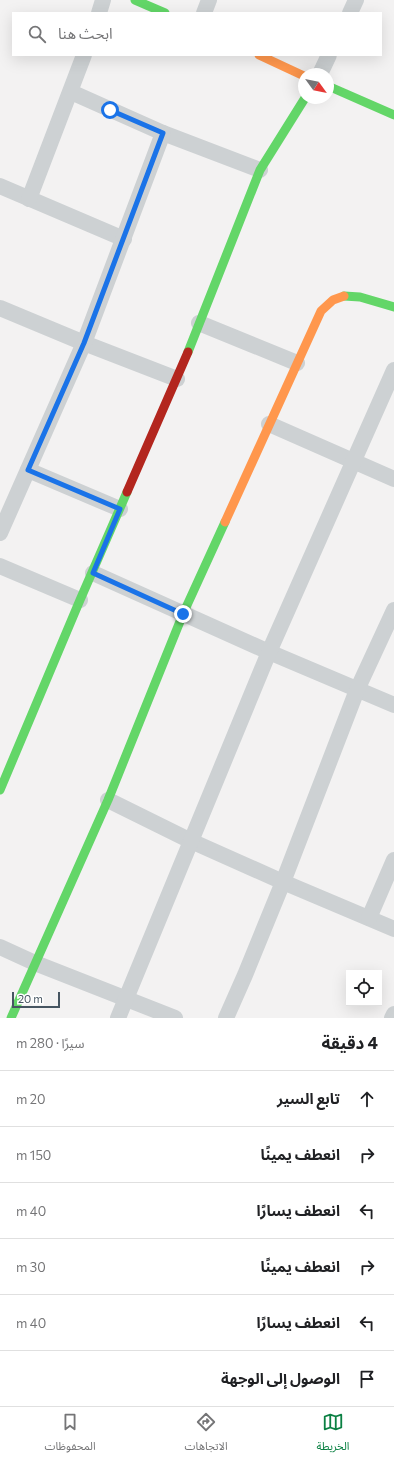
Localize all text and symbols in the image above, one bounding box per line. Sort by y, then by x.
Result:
search box [12,12,382,56]
icon: search [26,23,48,45]
text: ابحث هنا [58,24,113,42]
north arrow [298,68,334,104]
route start [101,101,119,119]
route end [174,605,192,623]
map controls [346,970,382,1006]
button: locate [346,970,382,1006]
scale bar [12,990,60,1009]
text: 20 m [18,992,43,1005]
text: 4 دقيقة [322,1032,378,1053]
text: سيرًا · 280 m [16,1035,84,1051]
icon: ahead [356,1088,378,1110]
text: تابع السير [277,1089,340,1107]
text: 20 m [16,1091,46,1107]
icon: right [356,1144,378,1166]
text: انعطف يمينًا [260,1145,340,1163]
text: 150 m [16,1147,51,1163]
icon: left [356,1200,378,1222]
text: انعطف يسارًا [257,1201,340,1219]
text: 40 m [16,1203,46,1219]
icon: right [356,1256,378,1278]
text: انعطف يمينًا [260,1257,340,1275]
text: 30 m [16,1259,46,1275]
icon: left [356,1312,378,1334]
text: انعطف يسارًا [257,1313,340,1331]
text: 40 m [16,1315,46,1331]
icon: arrive [356,1368,378,1390]
text: الوصول إلى الوجهة [221,1369,340,1387]
tab: المحفوظات [45,1411,96,1458]
tab: الاتجاهات [185,1411,228,1458]
tab: الخريطة [317,1411,350,1458]

